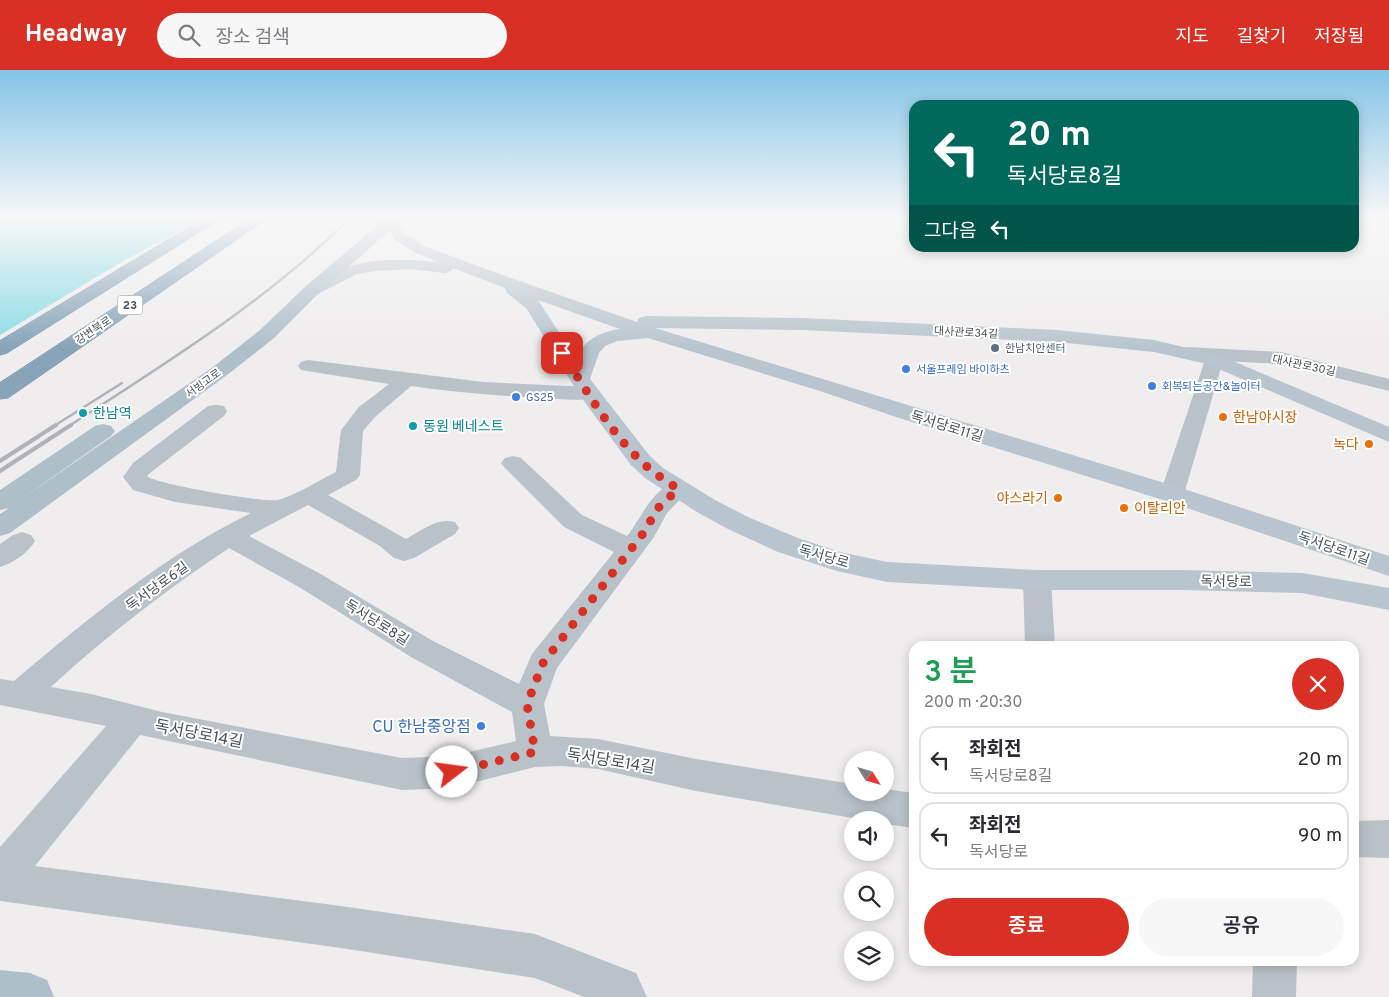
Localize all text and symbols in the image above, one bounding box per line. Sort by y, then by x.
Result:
search box [157,13,507,58]
text: Headway [25,20,127,50]
icon: search [175,21,203,49]
text: 장소 검색 [215,26,290,50]
text: 지도 [1176,26,1209,49]
text: 길찾기 [1237,26,1286,49]
text: 저장됨 [1314,26,1364,49]
text: 20 m [1007,114,1091,158]
icon: left [924,120,989,185]
text: 독서당로8길 [1007,164,1122,191]
icon: left [986,215,1014,243]
text: 그다음 [924,220,976,244]
road number: 23 [118,296,142,314]
street label: 강변북로 [73,314,114,348]
street label: 대사관로34길 [934,324,998,342]
pin [541,332,583,374]
icon: arrive [548,339,576,367]
marker: 한남치안센터 [989,342,1001,354]
place label: 한남치안센터 [1005,342,1066,356]
street label: 대사관로30길 [1271,352,1337,379]
marker: 서울프레임 바이하츠 [900,363,912,375]
place label: 서울프레임 바이하츠 [916,363,1010,377]
street label: 서빙고로 [183,366,224,401]
marker: 회복되는공간&놀이터 [1146,380,1158,392]
place label: 회복되는공간&놀이터 [1162,380,1261,394]
marker: GS25 [510,391,522,403]
place label: GS25 [526,391,554,405]
place label: 한남역 [93,406,132,423]
marker: 한남역 [77,407,89,419]
street label: 독서당로11길 [908,408,985,447]
place label: 한남야시장 [1233,410,1298,427]
marker: 한남야시장 [1217,411,1229,423]
place label: 동원 베네스트 [423,419,504,436]
marker: 동원 베네스트 [407,420,419,432]
place label: 녹다 [1333,437,1359,454]
marker: 녹다 [1363,438,1375,450]
place label: 야스라기 [996,491,1048,508]
marker: 야스라기 [1052,492,1064,504]
place label: 이탈리안 [1134,501,1186,518]
marker: 이탈리안 [1118,502,1130,514]
street label: 독서당로11길 [1295,529,1372,570]
street label: 독서당로 [796,542,851,573]
street label: 독서당로6길 [123,559,192,615]
street label: 독서당로 [1200,574,1252,591]
street label: 독서당로8길 [341,597,412,650]
text: 3 분 [924,655,977,692]
button: close [1292,658,1344,710]
text: 200 m · 20:30 [924,693,1022,713]
street label: 독서당로14길 [153,717,244,753]
place label: CU 한남중앙점 [372,718,471,738]
marker: CU 한남중앙점 [475,720,487,732]
text: 좌회전 [969,738,1021,762]
position arrow [425,745,477,797]
street label: 독서당로14길 [565,745,656,779]
icon: left [926,746,954,774]
text: 20 m [1298,748,1342,772]
north arrow [844,751,894,801]
map controls [844,751,894,981]
text: 독서당로8길 [969,767,1052,787]
button: sound [844,811,894,861]
text: 좌회전 [969,814,1021,838]
icon: left [926,822,954,850]
text: 90 m [1298,824,1342,848]
text: 독서당로 [969,843,1028,863]
button: search [844,871,894,921]
button: 종료 [924,898,1129,956]
button: 공유 [1139,898,1344,956]
button: layers [844,931,894,981]

